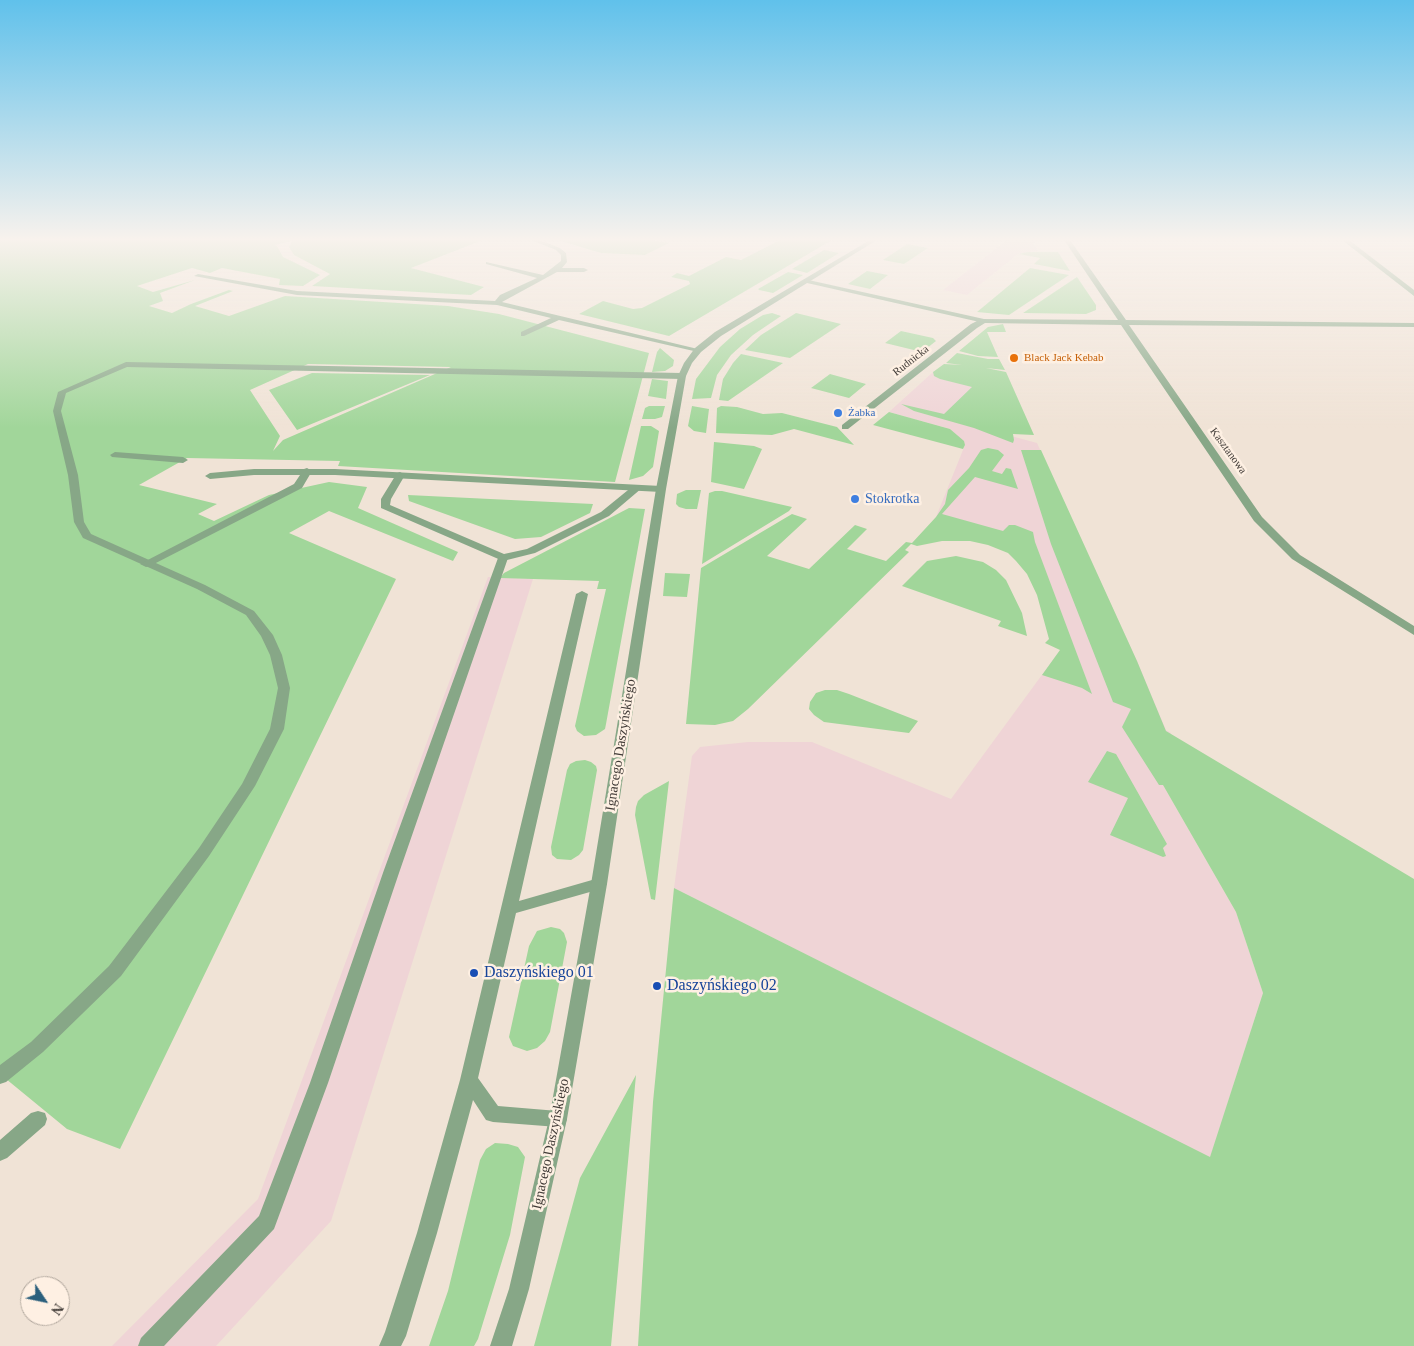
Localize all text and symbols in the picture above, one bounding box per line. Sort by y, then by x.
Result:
street label: Rudnicka [890,343,932,379]
place label: Black Jack Kebab [1024,351,1103,365]
marker: Black Jack Kebab [1008,352,1020,364]
place label: Żabka [848,406,875,420]
marker: Żabka [832,407,844,419]
street label: Kasztanowa [1207,425,1249,477]
place label: Stokrotka [865,491,919,507]
marker: Stokrotka [849,493,861,505]
street label: Ignacego Daszyńskiego [602,678,640,812]
place label: Daszyńskiego 01 [484,963,594,983]
marker: Daszyńskiego 01 [468,967,480,979]
place label: Daszyńskiego 02 [667,976,777,996]
marker: Daszyńskiego 02 [651,980,663,992]
street label: Ignacego Daszyńskiego [529,1077,573,1211]
north arrow [20,1276,70,1326]
text: N [48,1301,66,1317]

